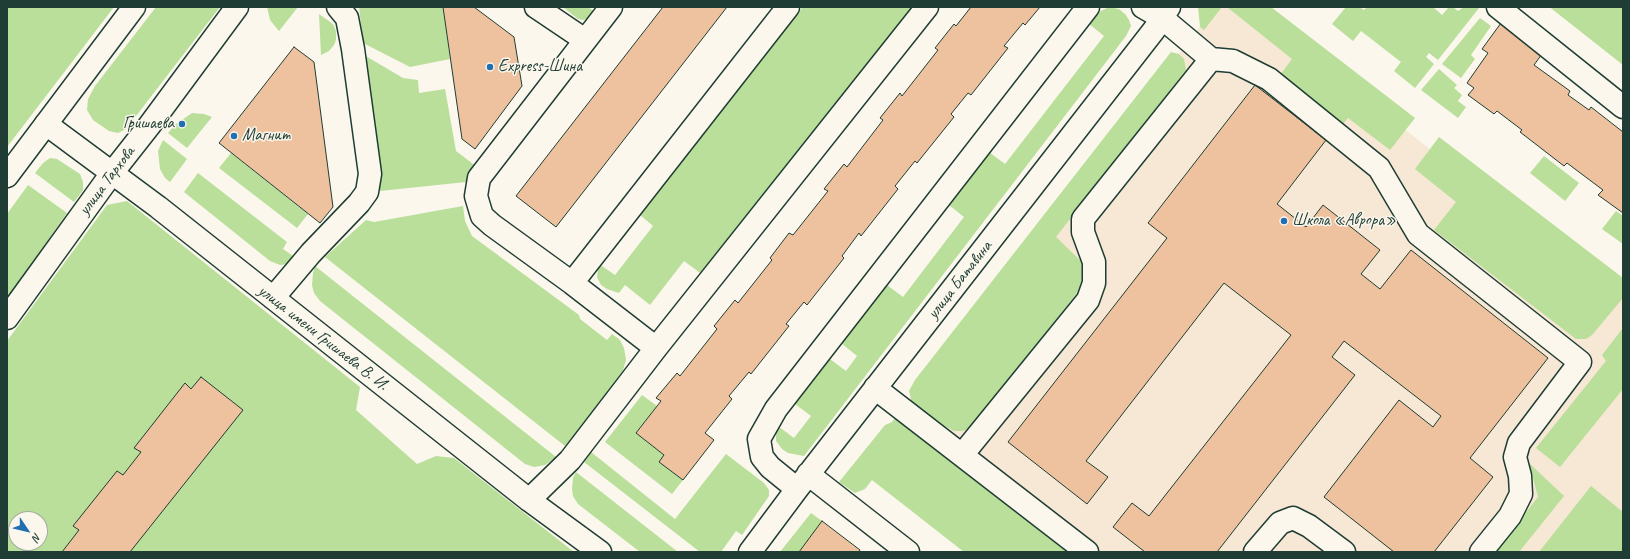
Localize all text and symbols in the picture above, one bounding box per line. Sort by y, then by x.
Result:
place label: Express-Шина [498,57,582,77]
marker: Express-Шина [485,62,495,72]
place label: Гришаева [123,114,174,134]
marker: Гришаева [177,119,187,129]
place label: Магнит [242,126,290,146]
marker: Магнит [229,131,239,141]
street label: улица Тархова [75,143,139,219]
place label: Школа «Аврора» [1292,211,1396,231]
marker: Школа «Аврора» [1279,216,1289,226]
street label: улица Батавина [923,237,997,323]
street label: улица имени Гришаева В. И. [254,281,392,395]
north arrow [8,511,48,551]
text: N [29,531,45,544]

